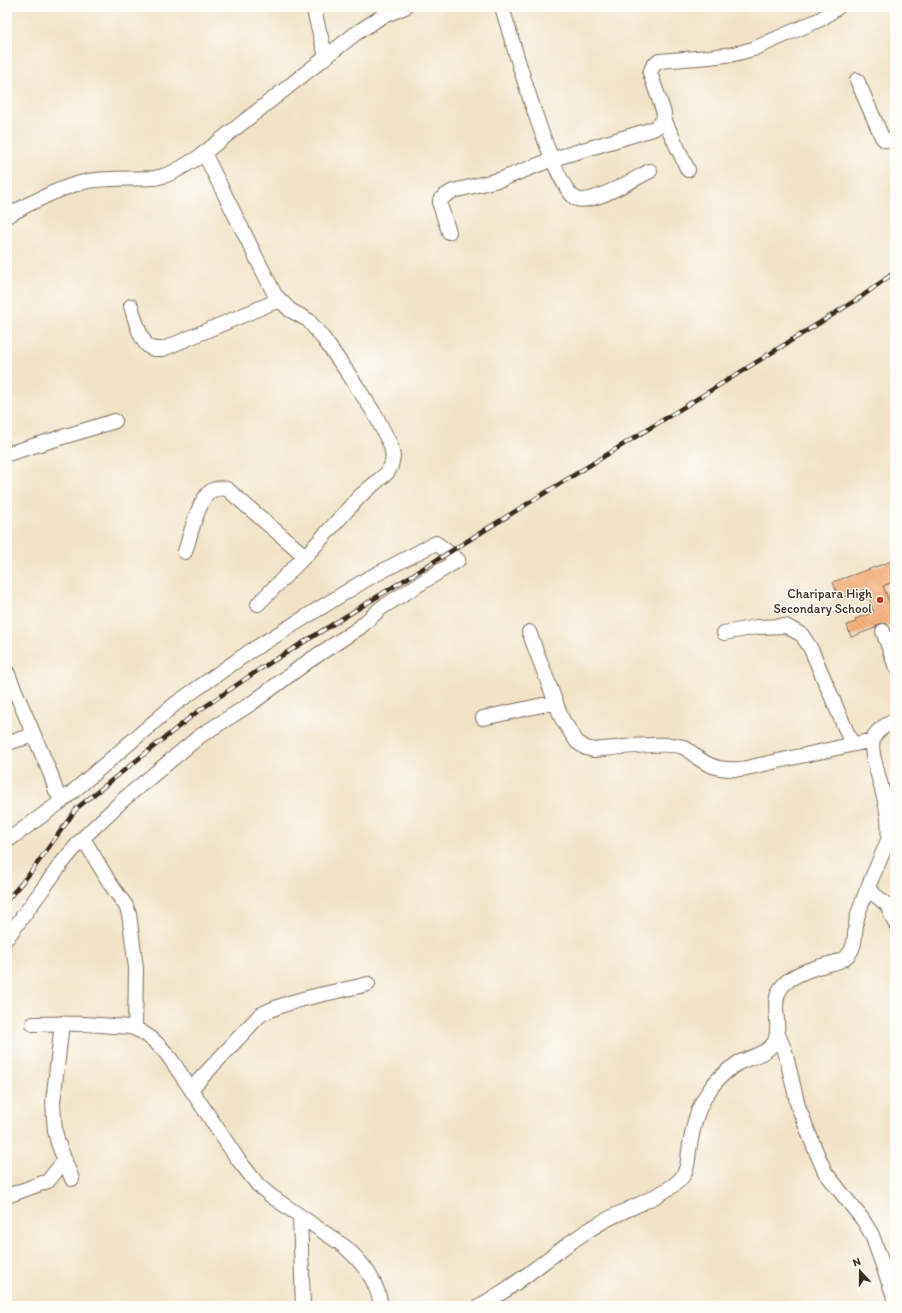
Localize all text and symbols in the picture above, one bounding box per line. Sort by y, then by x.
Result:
place label: Charipara High Secondary School [774,586,872,616]
marker: Charipara High Secondary School [875,595,885,605]
north arrow [840,1251,880,1291]
text: N [851,1255,862,1270]

